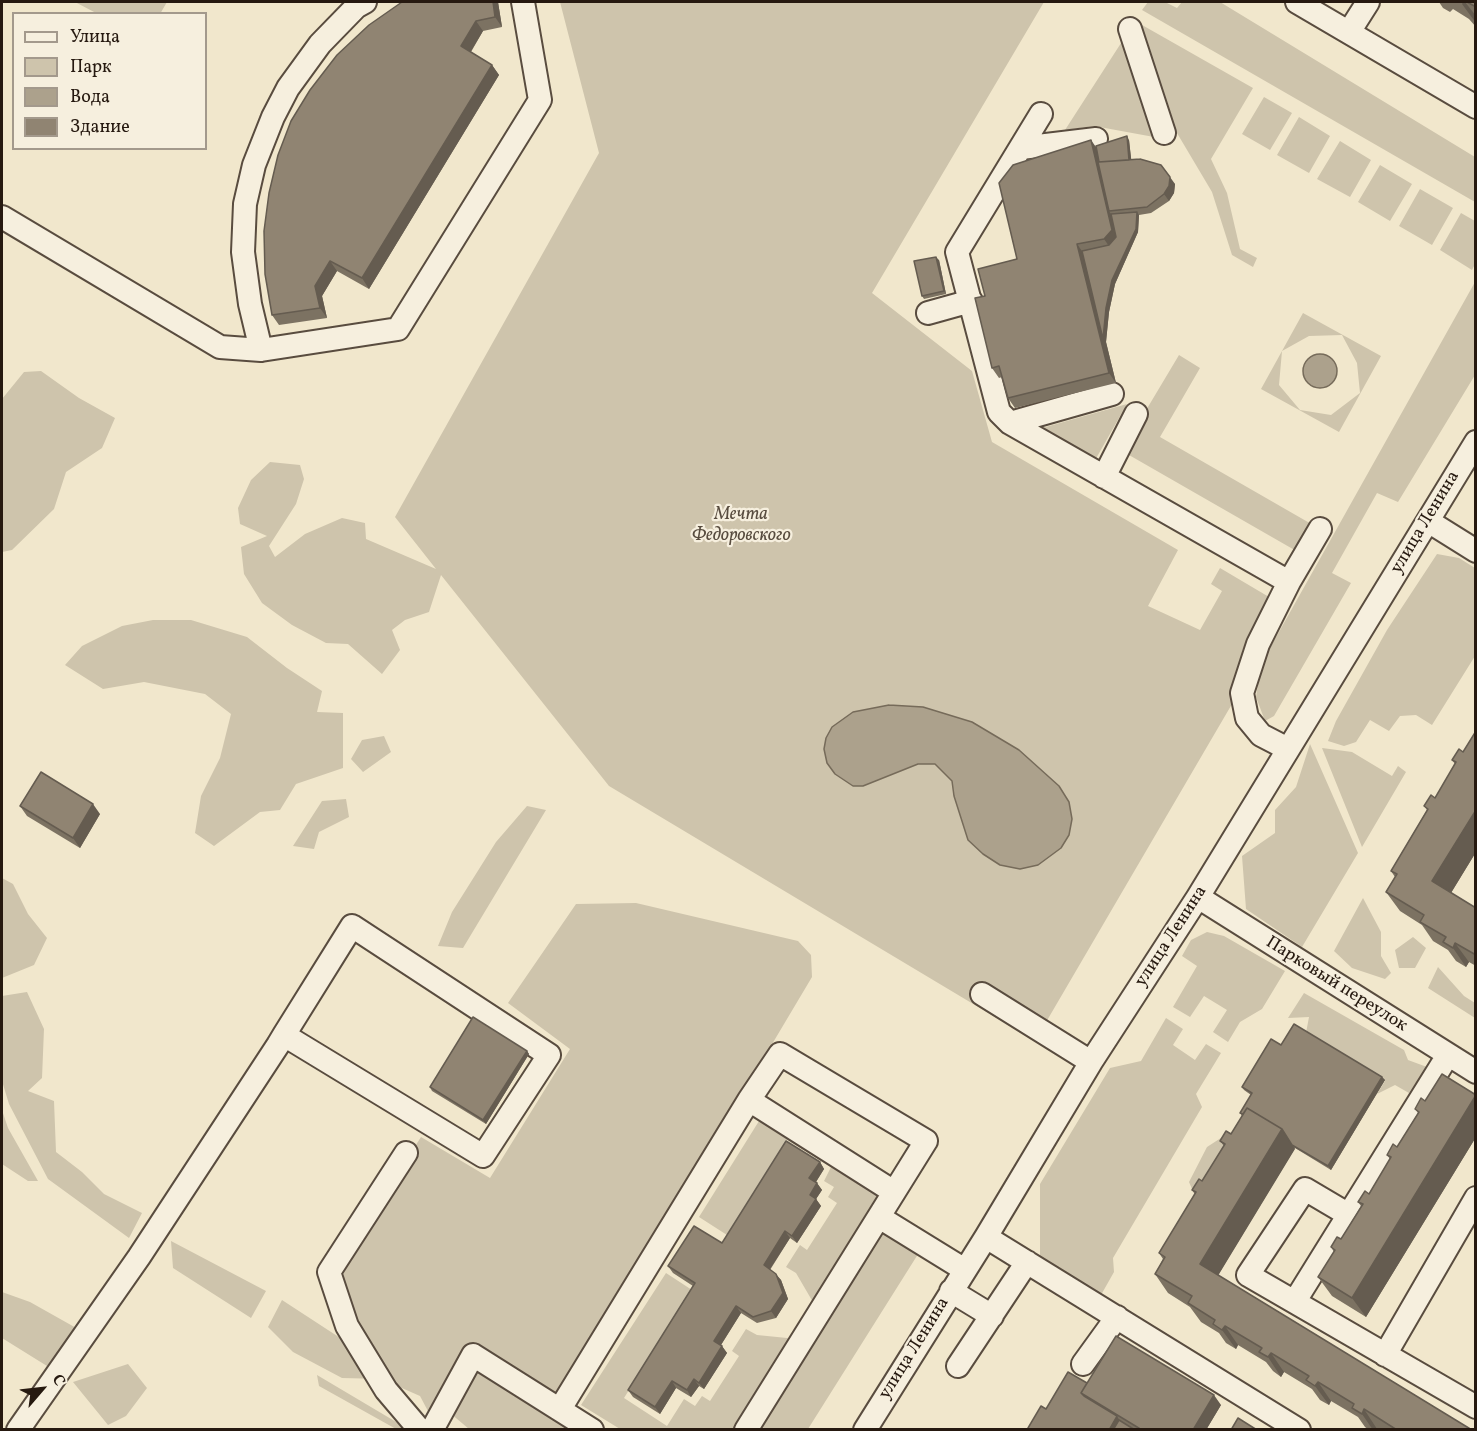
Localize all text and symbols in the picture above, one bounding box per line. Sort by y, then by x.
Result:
legend [12,12,207,150]
text: Улица [70,25,120,50]
text: Парк [70,55,112,80]
text: Вода [70,85,110,110]
text: Здание [70,115,130,140]
street label: улица Ленина [1387,468,1465,578]
park label: Мечта Федоровского [691,505,791,548]
street label: улица Ленина [1131,882,1213,992]
street label: Парковый переулок [1261,933,1411,1037]
street label: улица Ленина [875,1294,955,1404]
north arrow [12,1359,72,1419]
text: С [46,1371,70,1390]

